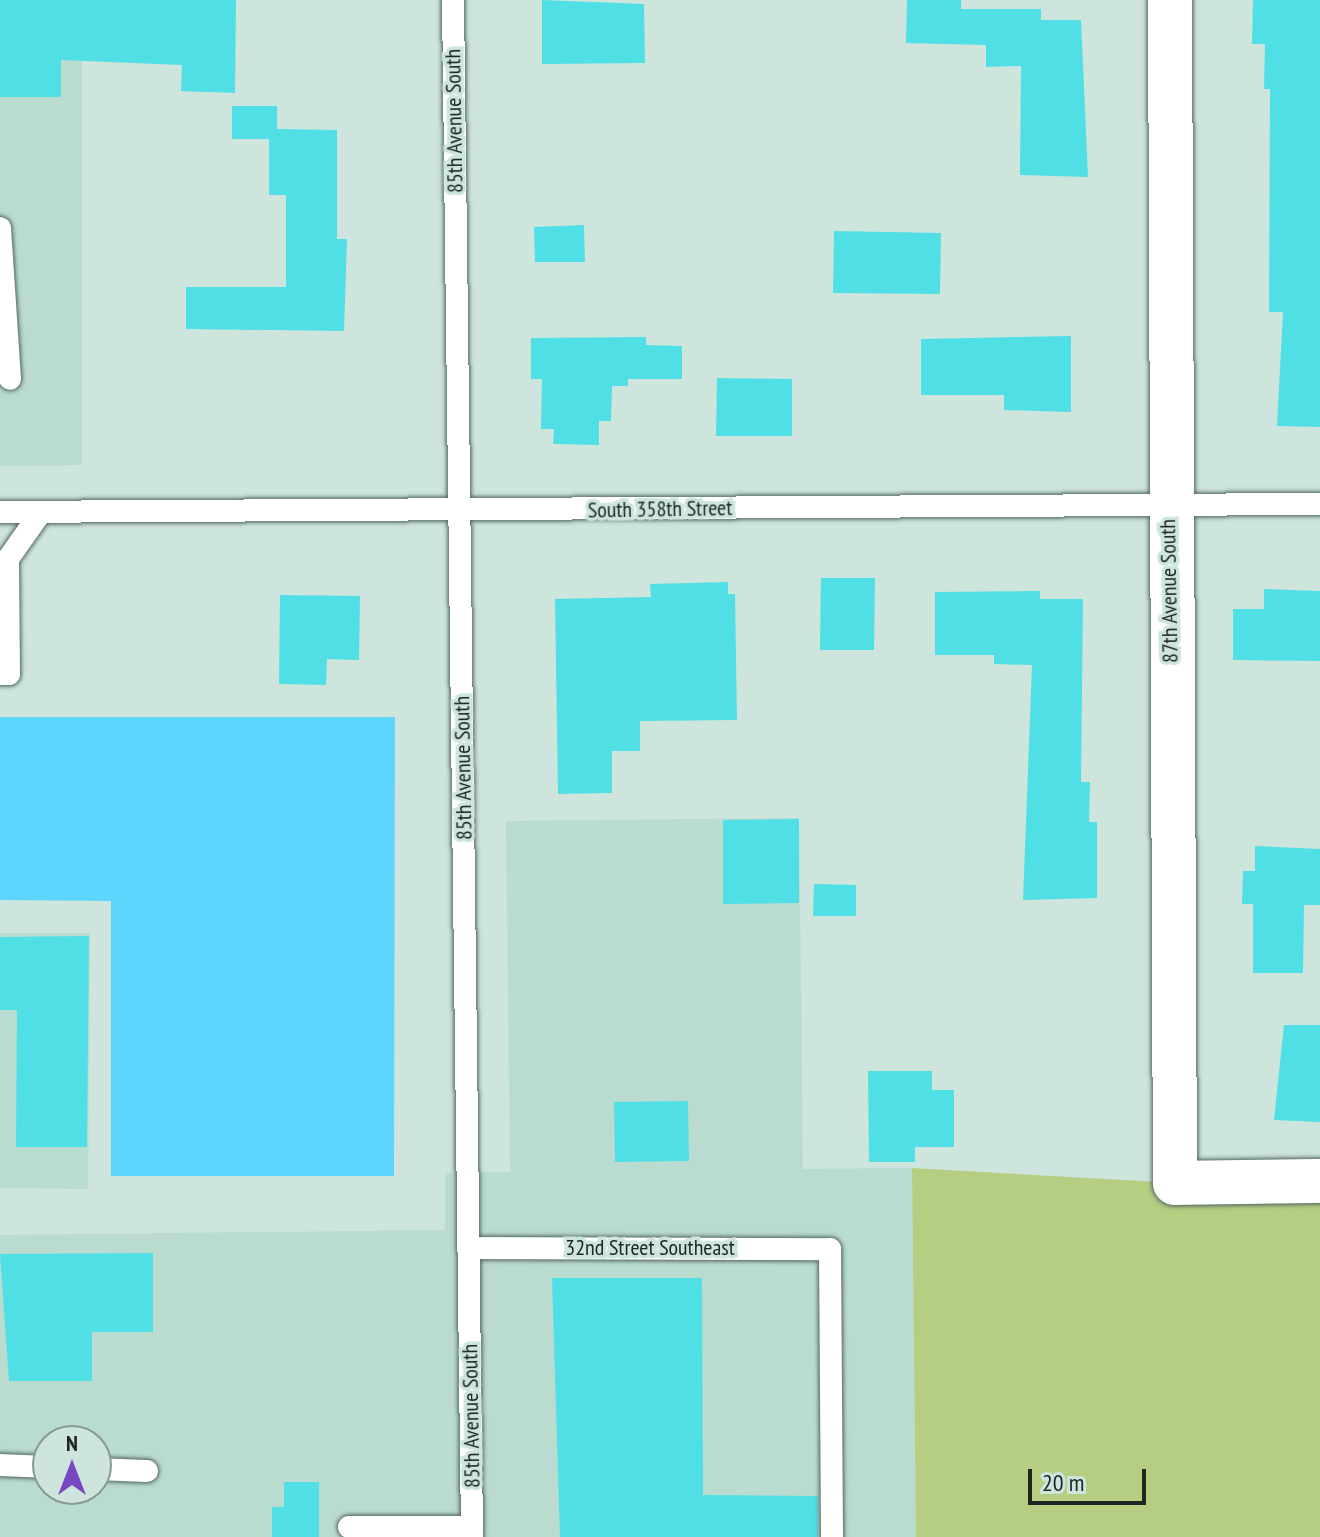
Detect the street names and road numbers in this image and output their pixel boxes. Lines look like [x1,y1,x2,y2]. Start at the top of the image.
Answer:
street label: 85th Avenue South [440,48,468,194]
street label: South 358th Street [588,495,732,523]
street label: 87th Avenue South [1155,519,1183,663]
street label: 85th Avenue South [449,695,477,841]
street label: 32nd Street Southeast [565,1235,735,1261]
street label: 85th Avenue South [457,1343,485,1489]

